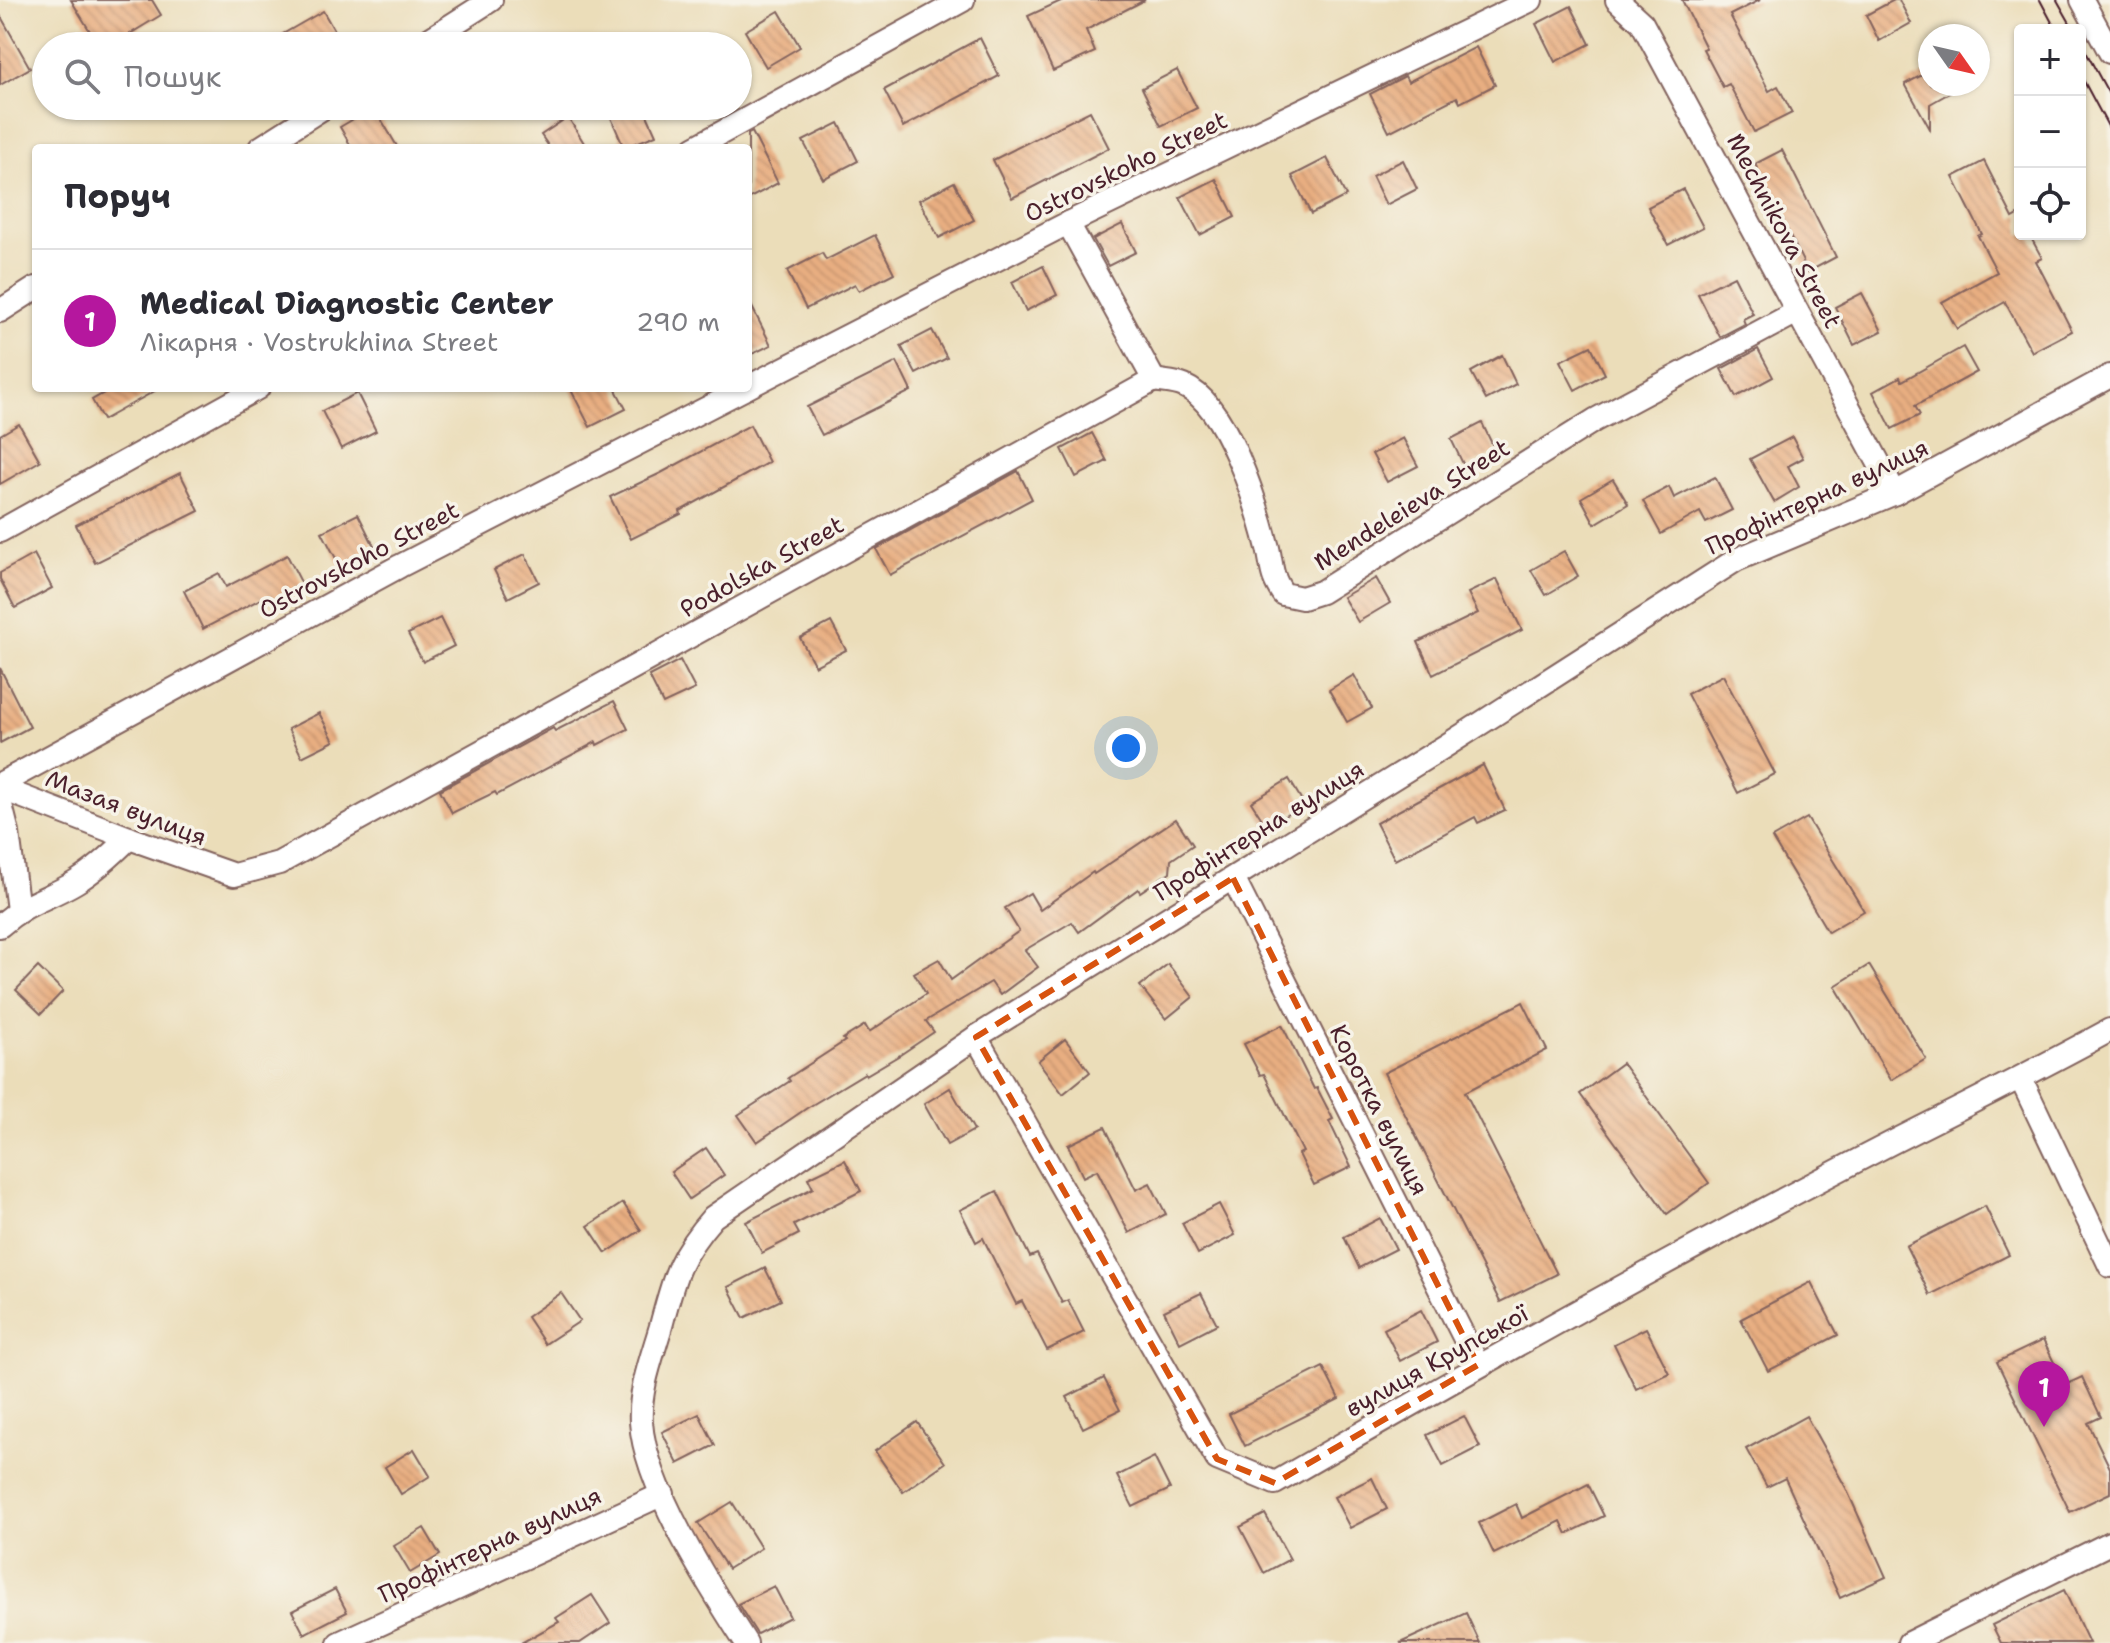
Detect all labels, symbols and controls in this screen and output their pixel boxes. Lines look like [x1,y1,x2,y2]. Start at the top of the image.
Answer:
north arrow [1918,24,1990,96]
map controls [2014,24,2086,240]
button: + [2014,24,2086,96]
search box [32,32,752,120]
icon: search [60,54,104,98]
text: Пошук [124,56,221,97]
button: − [2014,96,2086,168]
street label: Ostrovskoho Street [1019,104,1233,230]
street label: Mechnikova Street [1719,128,1849,334]
button: locate [2014,168,2086,240]
text: Поруч [64,173,171,219]
text: Medical Diagnostic Center [140,283,554,324]
text: 1 [84,304,96,339]
text: 290 m [636,304,720,339]
text: Лікарня · Vostrukhina Street [140,324,498,359]
street label: Профінтерна вулиця [1700,431,1934,563]
street label: Mendeleieva Street [1308,432,1516,578]
street label: Ostrovskoho Street [254,494,464,626]
street label: Podolska Street [674,509,850,625]
your location [1106,728,1146,768]
street label: Профінтерна вулиця [1148,753,1370,909]
street label: Мазая вулиця [41,763,211,853]
street label: Коротка вулиця [1322,1019,1436,1201]
street label: вулиця Крупської [1340,1297,1535,1425]
pin: 1 [2018,1361,2070,1427]
street label: Профінтерна вулиця [373,1479,607,1611]

